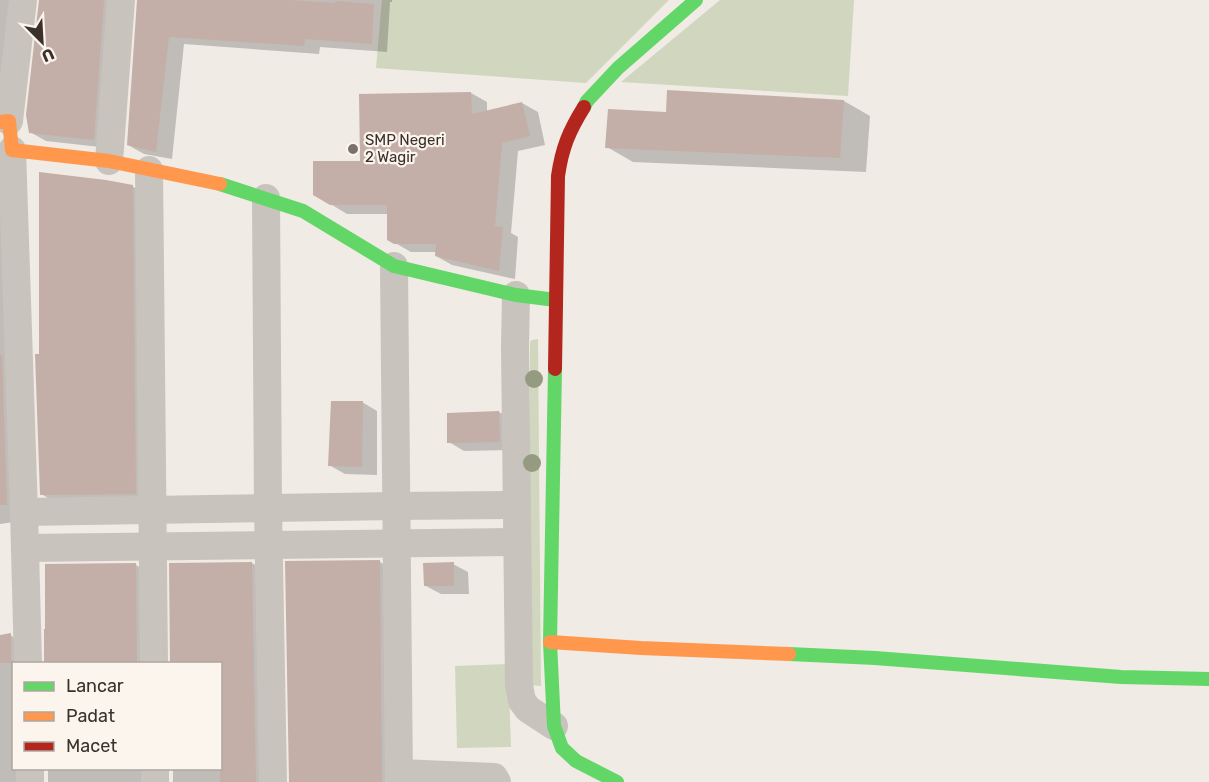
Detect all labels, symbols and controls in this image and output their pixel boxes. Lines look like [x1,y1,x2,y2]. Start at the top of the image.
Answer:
north arrow [12,12,72,72]
text: U [39,44,57,66]
place label: SMP Negeri 2 Wagir [365,131,445,166]
marker: SMP Negeri 2 Wagir [346,142,360,156]
legend [12,662,222,770]
text: Lancar [66,675,124,697]
text: Padat [66,705,115,727]
text: Macet [66,735,117,757]

